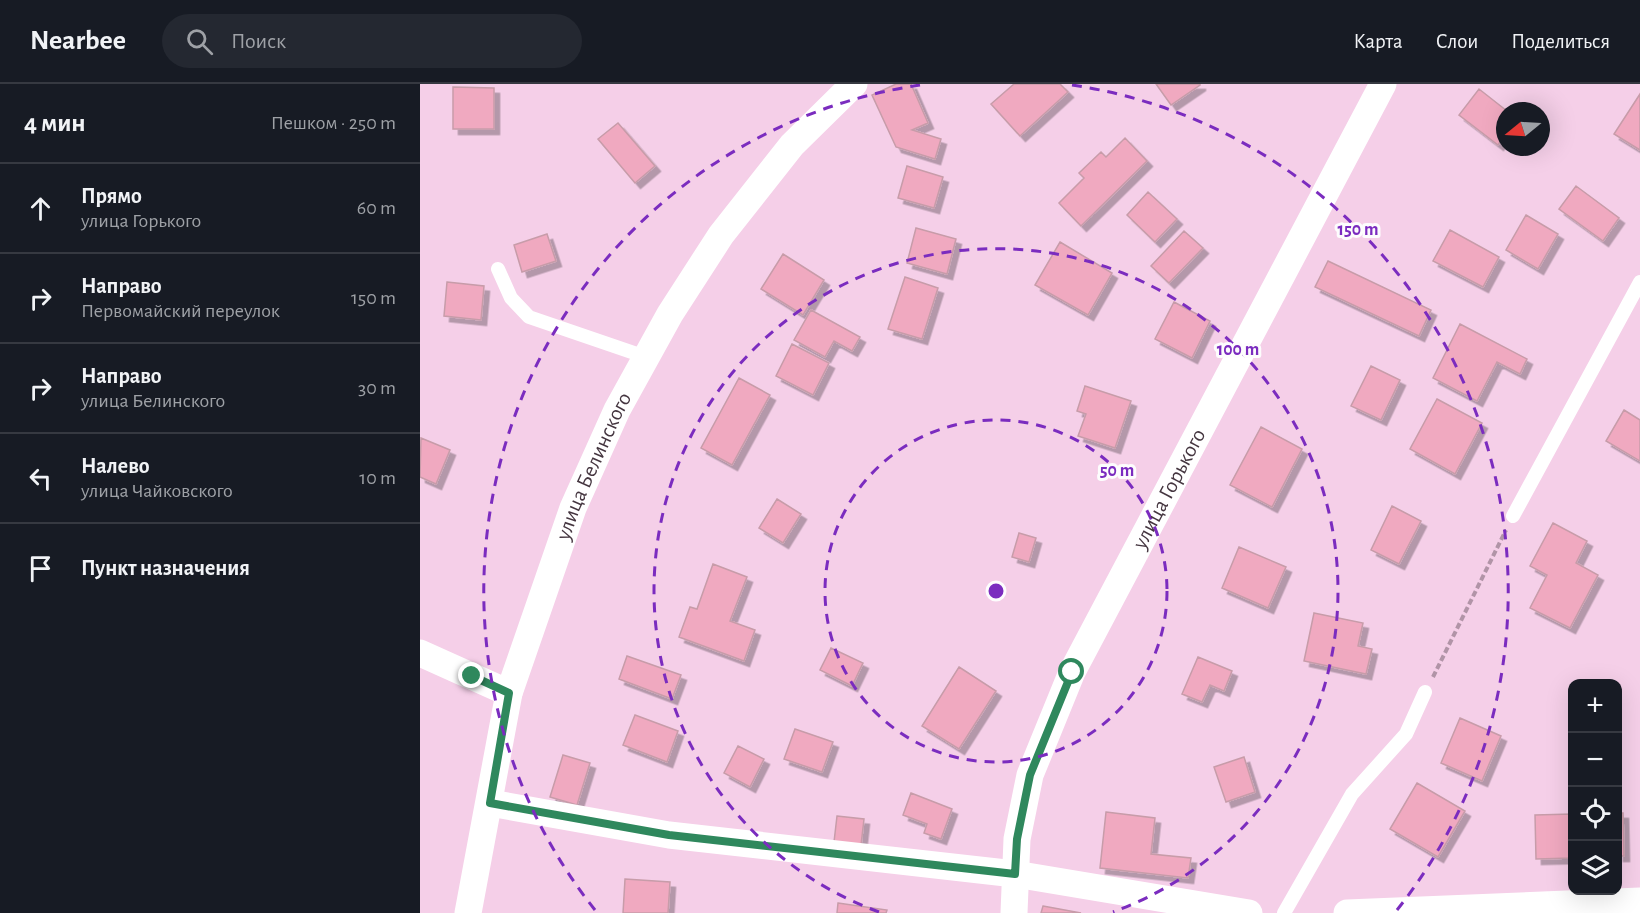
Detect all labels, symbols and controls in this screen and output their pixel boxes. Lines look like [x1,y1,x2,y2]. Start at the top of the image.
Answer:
search box [162,14,582,68]
icon: search [183,25,216,58]
text: Nearbee [30,27,126,55]
text: Поиск [231,30,286,52]
text: Карта [1353,31,1403,52]
text: Слои [1436,31,1478,52]
text: Поделиться [1511,31,1610,52]
north arrow [1496,102,1550,156]
text: 4 мин [24,110,86,136]
text: Пешком · 250 m [271,113,396,133]
text: Прямо [81,185,142,207]
icon: ahead [24,192,57,225]
text: 60 m [357,198,396,218]
text: улица Горького [81,211,201,231]
text: 150 m [1338,221,1378,239]
text: Направо [81,275,162,297]
icon: right [24,282,57,315]
text: 150 m [351,288,396,308]
text: Первомайский переулок [81,301,280,321]
text: 100 m [1217,341,1259,359]
text: Направо [81,365,162,387]
icon: right [24,372,57,405]
text: 30 m [358,378,396,398]
street label: улица Белинского [552,389,636,544]
text: улица Белинского [81,391,225,411]
street label: улица Горького [1128,425,1210,553]
text: Налево [81,455,150,477]
icon: left [24,462,57,495]
text: 50 m [1100,462,1134,480]
text: 10 m [359,468,396,488]
text: улица Чайковского [81,481,233,501]
icon: arrive [24,552,57,585]
text: Пункт назначения [81,557,250,579]
centre of rings [986,581,1006,601]
route start [1058,658,1084,684]
route end [458,662,484,688]
map controls [1568,679,1622,895]
button: + [1568,679,1622,733]
button: − [1568,733,1622,787]
button: locate [1568,787,1622,841]
button: layers [1568,841,1622,895]

